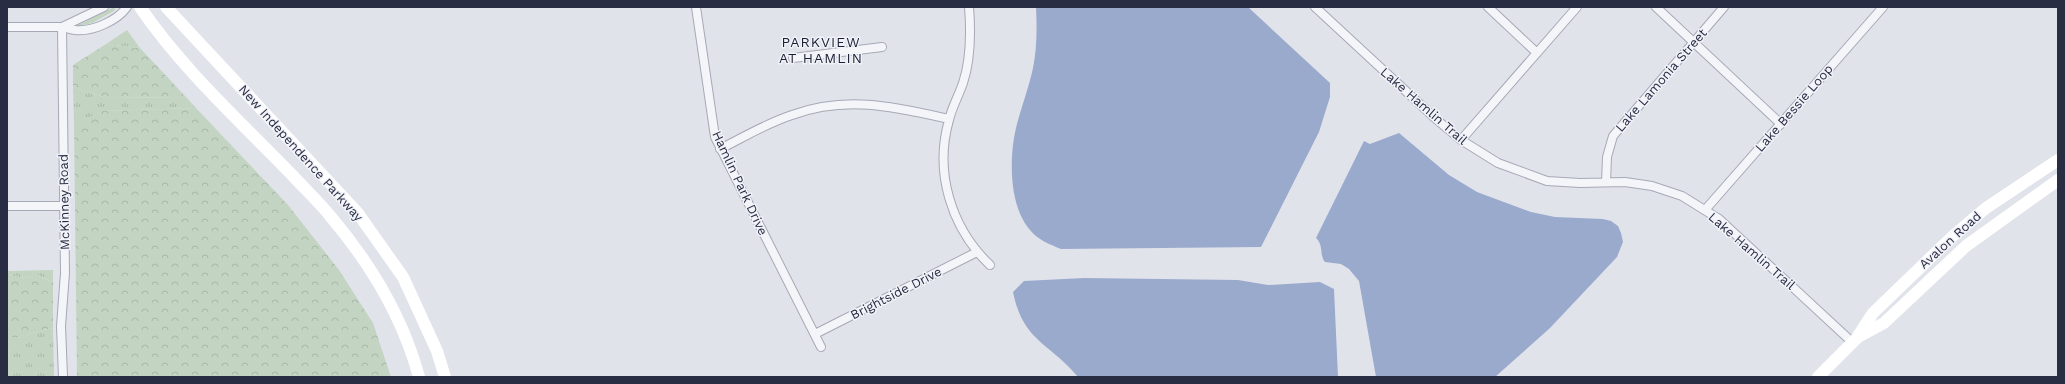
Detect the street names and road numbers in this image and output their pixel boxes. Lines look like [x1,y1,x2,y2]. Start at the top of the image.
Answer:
street label: Lake Lamonia Street [1612,25,1710,135]
street label: Lake Bessie Loop [1752,61,1836,155]
street label: Lake Hamlin Trail [1378,64,1470,148]
street label: New Independence Parkway [236,82,366,224]
street label: Hamlin Park Drive [709,128,771,238]
street label: McKinney Road [56,154,72,250]
street label: Avalon Road [1916,208,1984,272]
street label: Lake Hamlin Trail [1706,209,1798,293]
street label: Brightside Drive [848,264,944,322]

